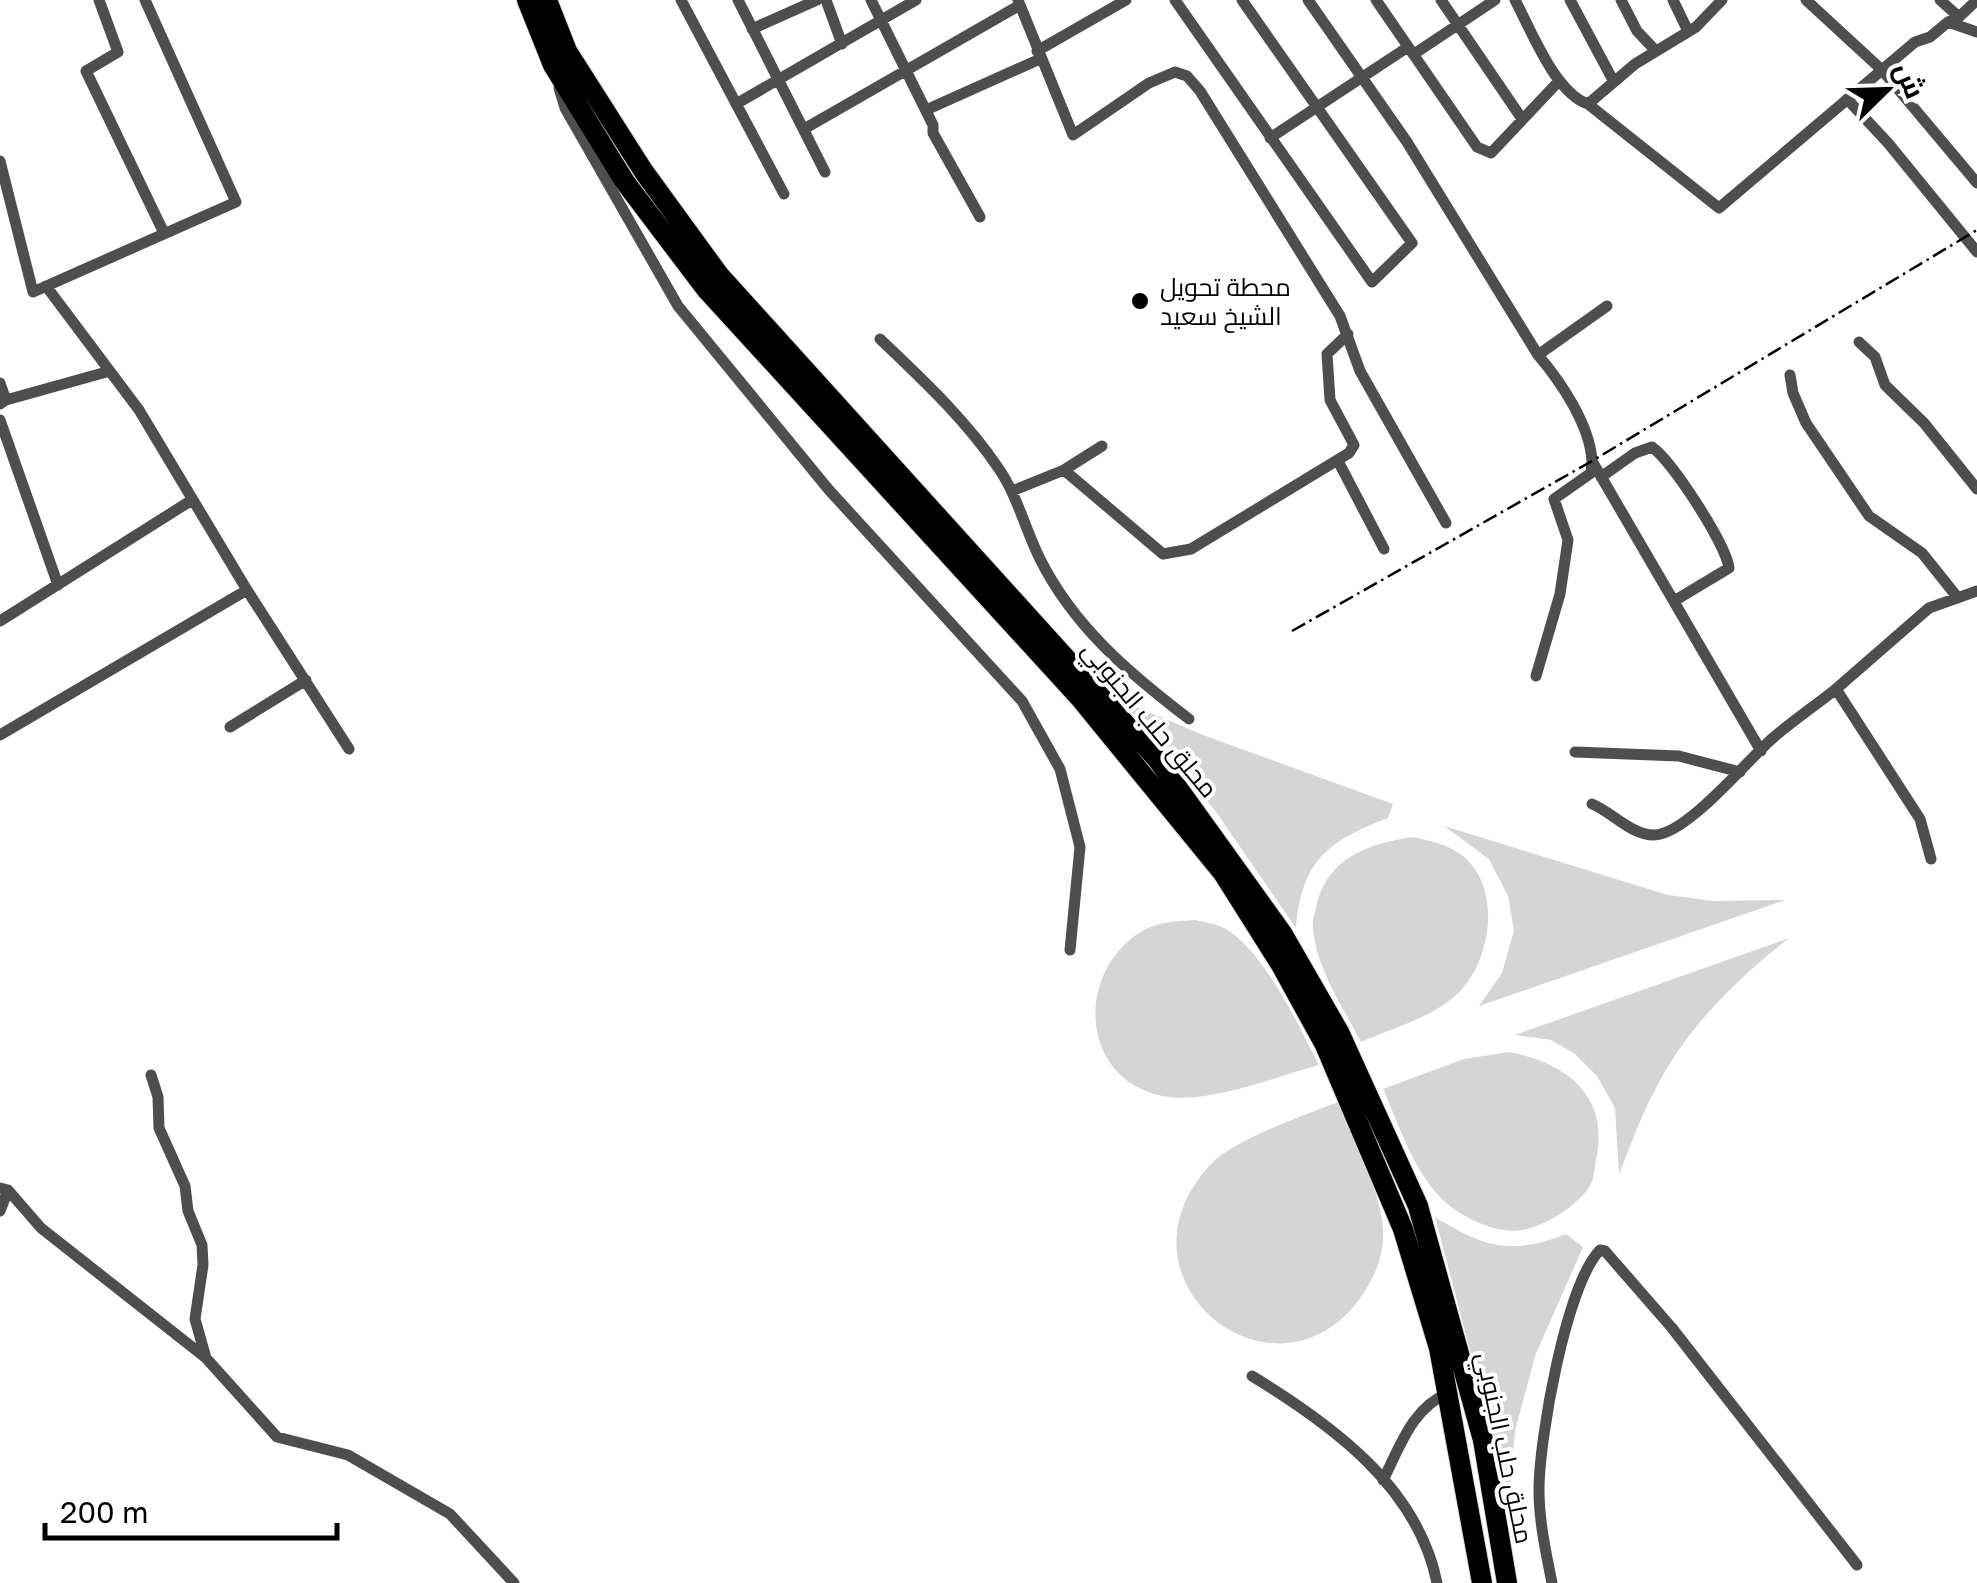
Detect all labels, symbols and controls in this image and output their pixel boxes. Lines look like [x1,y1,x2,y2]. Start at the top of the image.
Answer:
north arrow [1837,40,1937,140]
text: ش [1887,57,1933,103]
place label: محطة تحويل الشيخ سعيد [1160,271,1291,333]
marker: محطة تحويل الشيخ سعيد [1129,290,1151,312]
street label: محلق حلب الجنوبي [1072,634,1225,807]
street label: محلق حلب الجنوبي [1465,1349,1541,1547]
scale bar [45,1478,338,1540]
text: 200 m [60,1494,149,1530]

